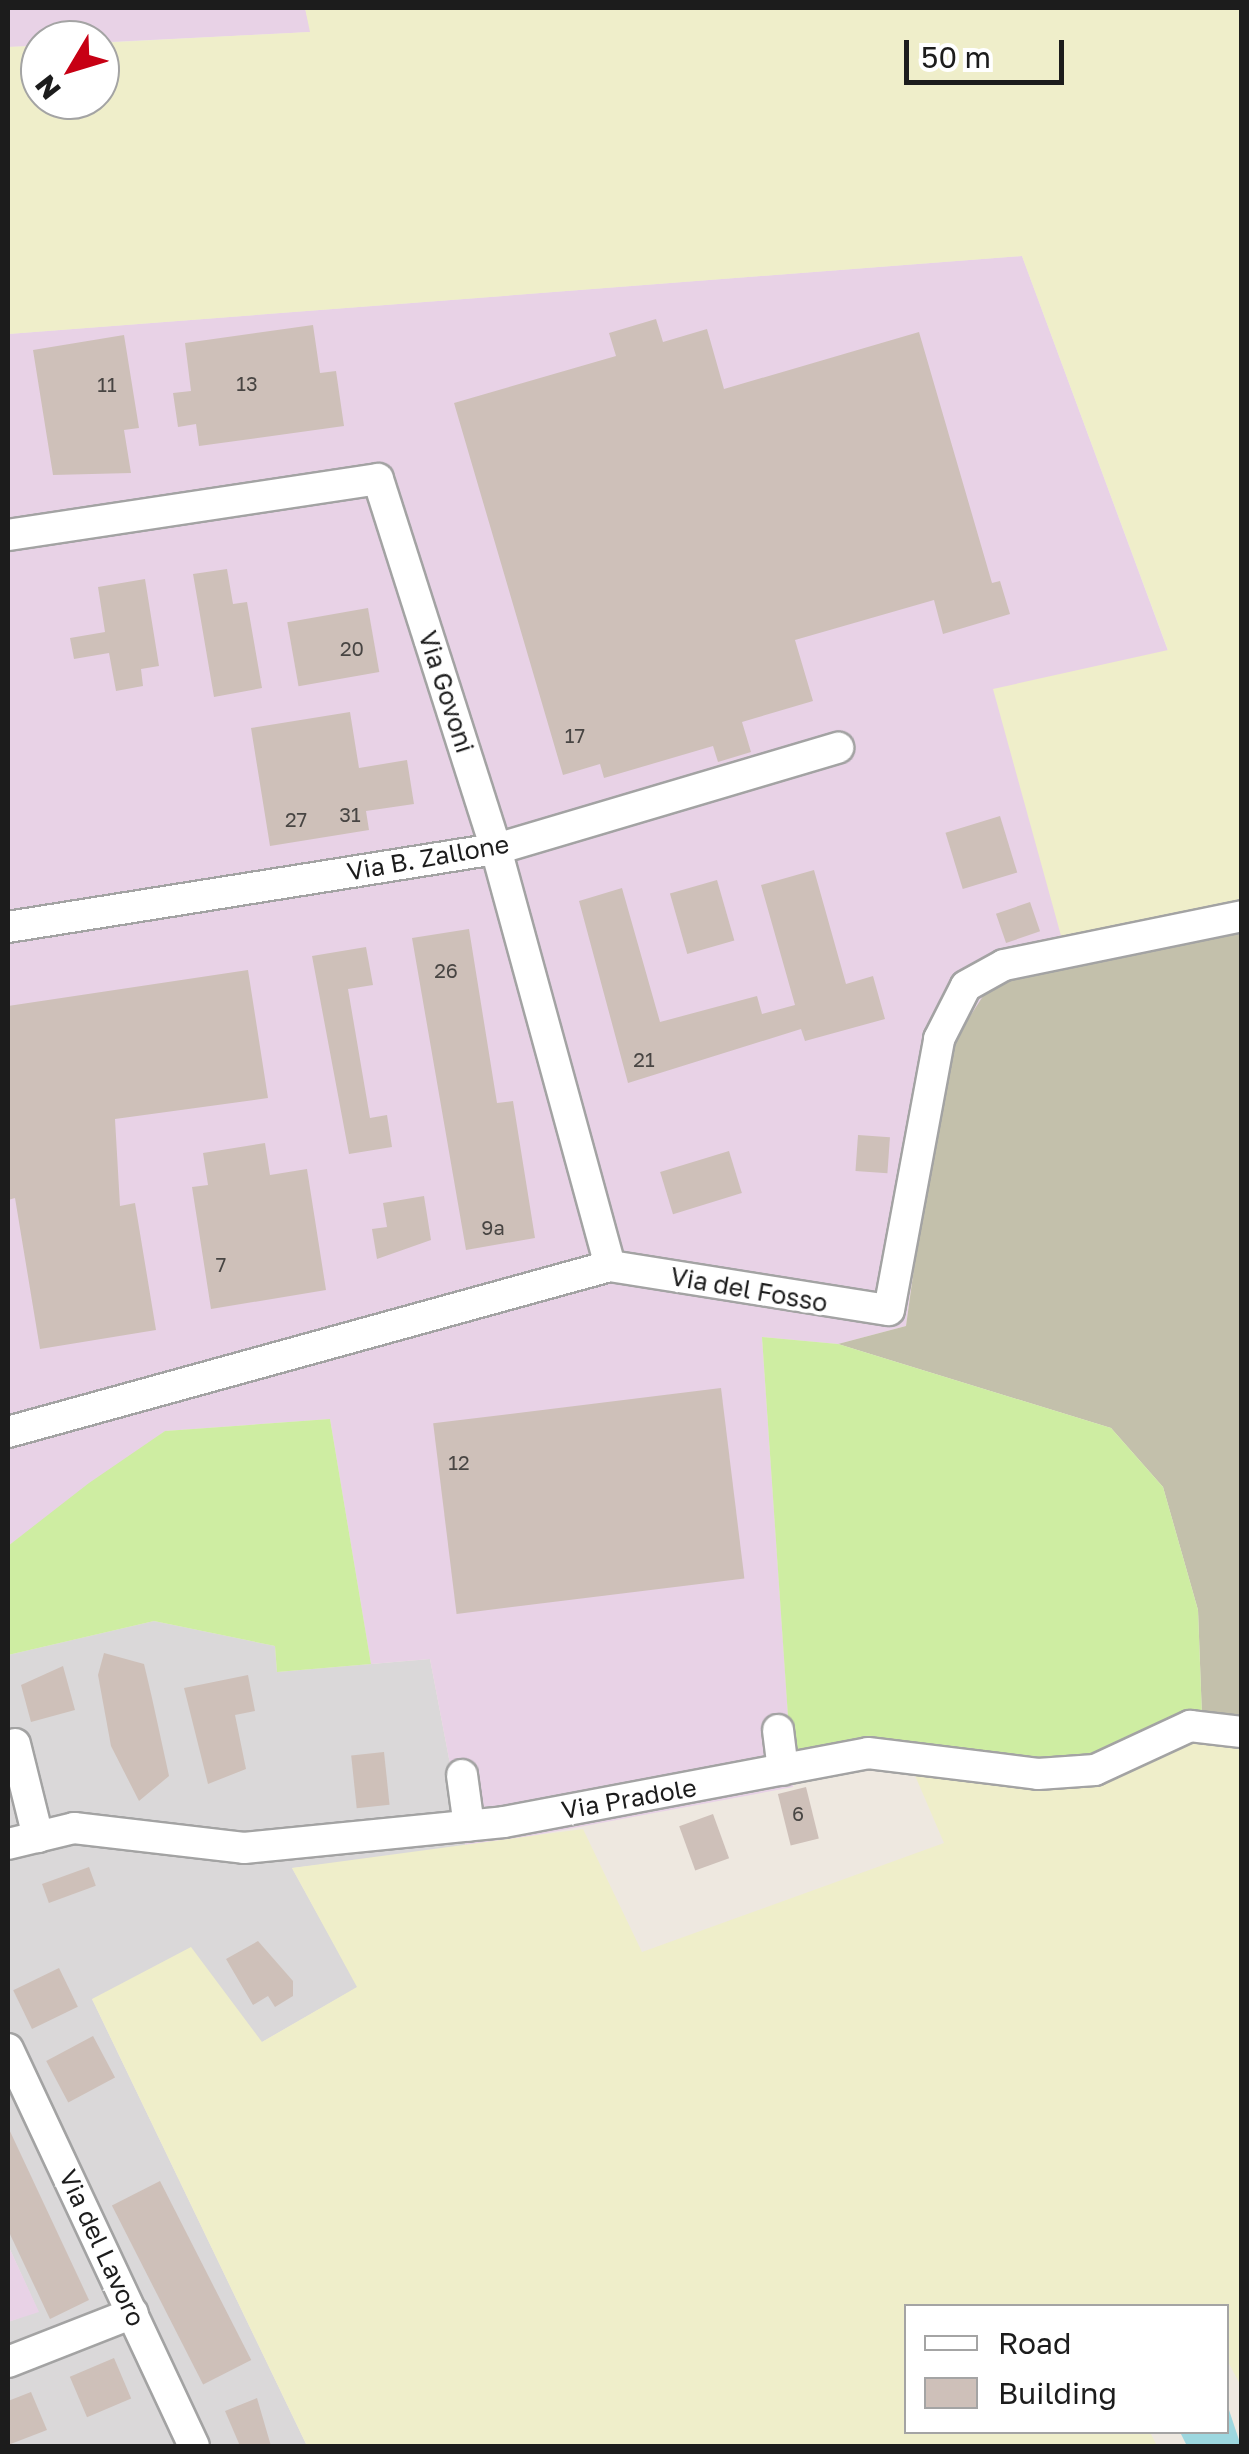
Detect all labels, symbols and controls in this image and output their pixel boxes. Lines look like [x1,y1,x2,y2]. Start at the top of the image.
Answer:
north arrow [20,20,120,120]
scale bar [909,20,1069,82]
text: 50 m [921,39,991,75]
text: N [28,69,67,106]
house number: 13 [236,371,258,395]
house number: 11 [97,372,117,396]
street label: Via Govoni [412,627,480,757]
house number: 20 [340,636,364,660]
house number: 17 [565,723,585,747]
house number: 31 [339,802,361,826]
house number: 27 [285,807,307,831]
street label: Via B. Zallone [345,829,511,887]
house number: 26 [434,958,458,982]
house number: 21 [633,1047,655,1071]
house number: 9a [481,1215,505,1239]
house number: 7 [216,1252,226,1276]
street label: Via del Fosso [668,1261,830,1319]
house number: 12 [448,1450,470,1474]
street label: Via Pradole [559,1772,699,1826]
house number: 6 [792,1801,804,1825]
street label: Via del Lavoro [53,2165,151,2331]
legend [904,2304,1229,2434]
text: Road [998,2325,1072,2361]
text: Building [998,2375,1117,2411]

